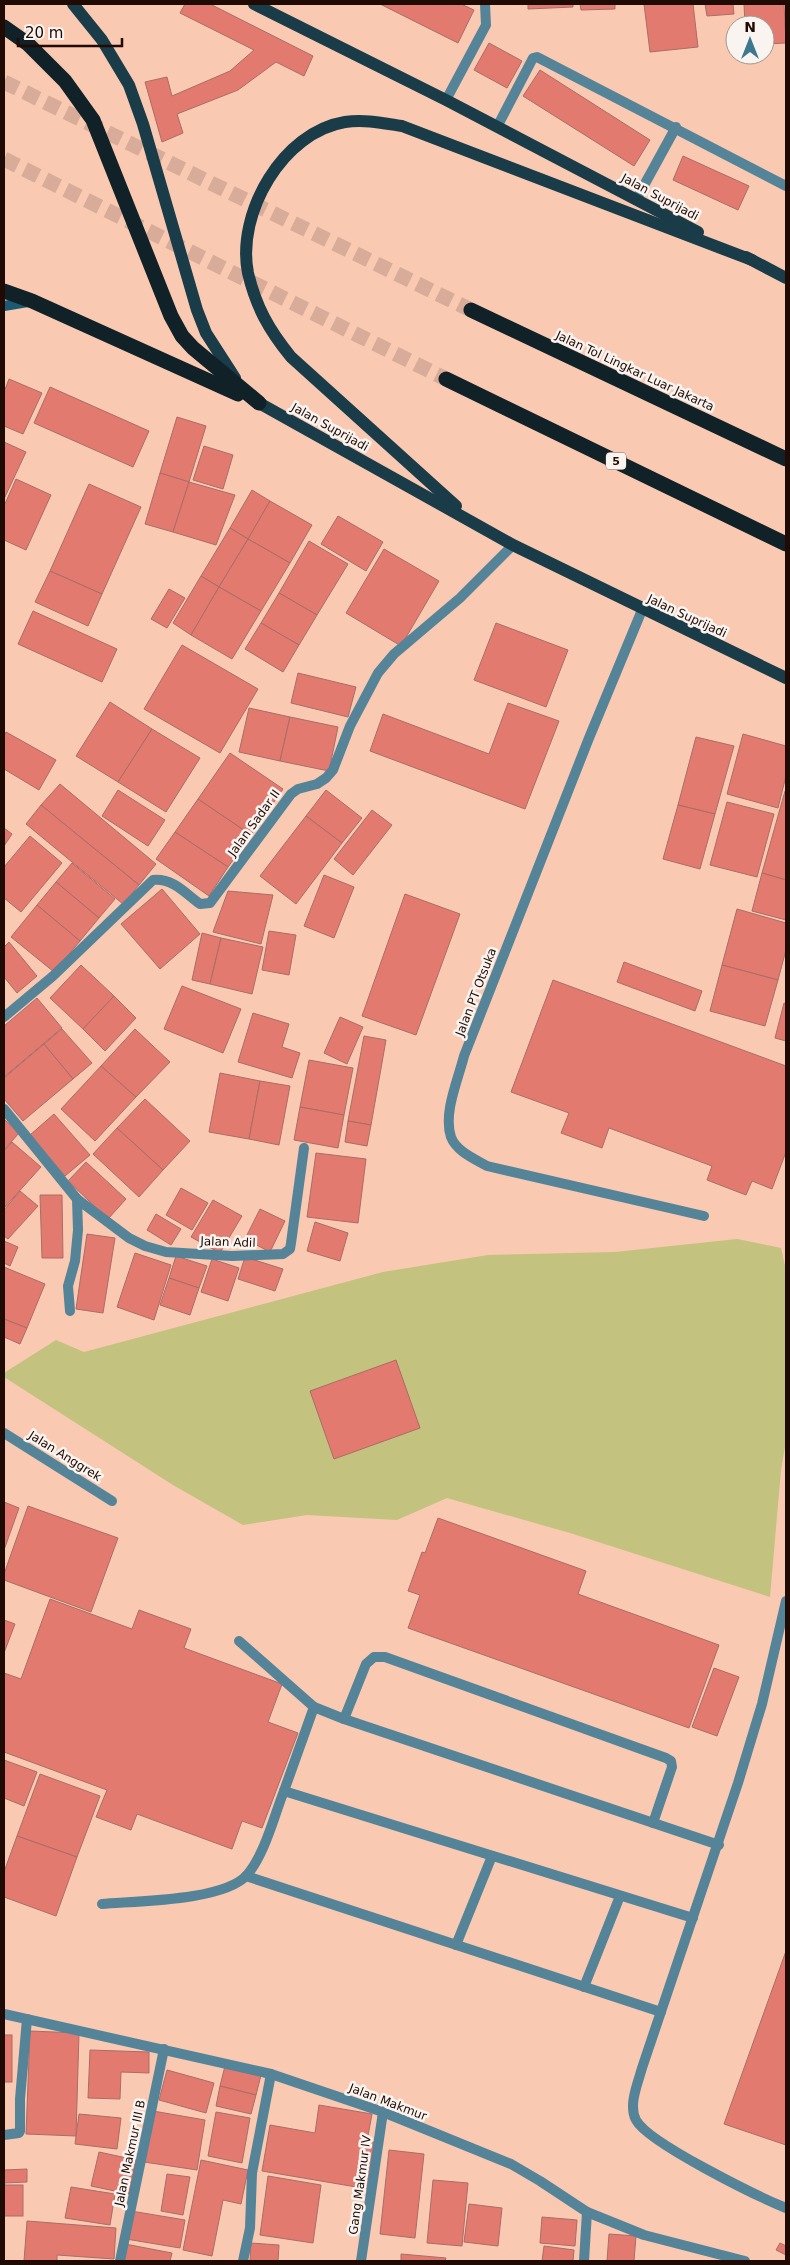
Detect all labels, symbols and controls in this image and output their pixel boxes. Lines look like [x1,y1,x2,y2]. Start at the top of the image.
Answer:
scale bar [18,15,121,47]
north arrow [725,15,775,65]
text: N [744,19,756,35]
text: 20 m [25,24,63,42]
street label: Jalan Suprijadi [618,170,701,223]
street label: Jalan Tol Lingkar Luar Jakarta [553,328,716,414]
street label: Jalan Suprijadi [288,400,371,454]
road number: 5 [606,452,626,470]
street label: Jalan Suprijadi [644,591,729,640]
street label: Jalan Sadar II [225,787,283,860]
street label: Jalan PT Otsuka [452,946,499,1039]
street label: Jalan Adil [199,1234,256,1250]
street label: Jalan Anggrek [25,1428,104,1484]
street label: Jalan Makmur [346,2080,429,2123]
street label: Jalan Makmur III B [112,2099,148,2208]
street label: Gang Makmur IV [346,2134,374,2236]

